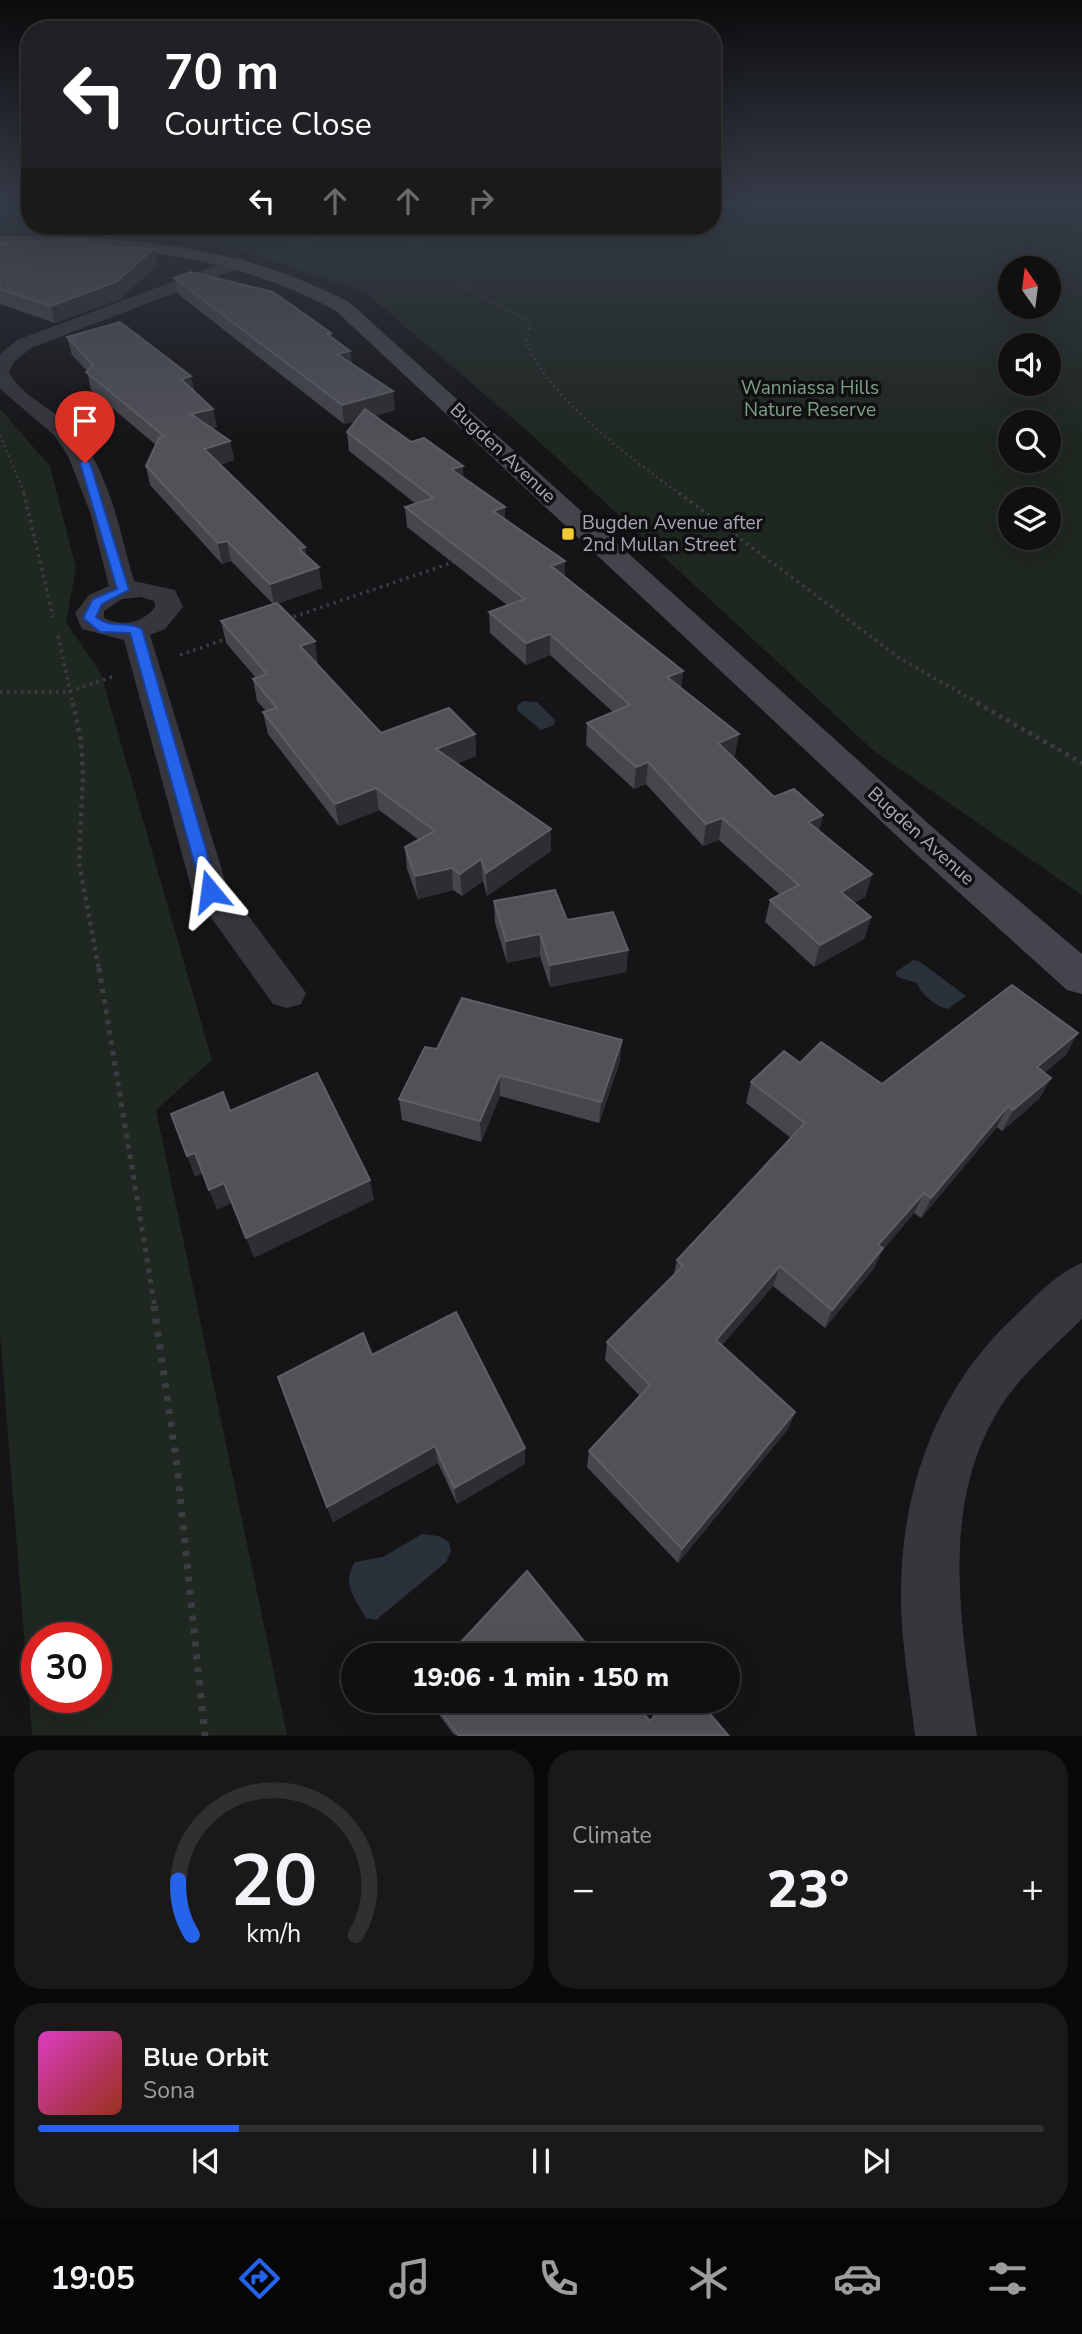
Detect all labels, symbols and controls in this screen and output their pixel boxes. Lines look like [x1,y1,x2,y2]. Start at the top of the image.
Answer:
text: 70 m [164,39,279,106]
icon: left [49,49,140,140]
text: Courtice Close [164,103,372,146]
icon: left [243,182,281,220]
icon: ahead [316,182,354,220]
icon: ahead [389,182,427,220]
icon: right [462,182,500,220]
north arrow [998,256,1060,318]
map controls [998,256,1061,550]
button: sound [998,333,1061,396]
park label: Wanniassa Hills Nature Reserve [741,375,879,423]
pin [55,391,115,463]
street label: Bugden Avenue [444,397,562,509]
icon: arrive [66,402,104,440]
button: search [998,410,1061,473]
button: layers [998,487,1061,550]
place label: Bugden Avenue after 2nd Mullan Street [582,510,763,558]
marker: Bugden Avenue after 2nd Mullan Street [560,526,576,542]
street label: Bugden Avenue [862,781,980,891]
position arrow [173,854,247,928]
speed limit sign: 30 [21,1622,112,1713]
text: 19:06 · 1 min · 150 m [412,1660,669,1695]
text: Climate [572,1820,652,1851]
text: 20 [230,1832,318,1932]
text: 23° [767,1854,849,1925]
text: − [572,1864,595,1915]
text: + [1021,1864,1044,1915]
text: km/h [246,1917,302,1951]
text: Blue Orbit [143,2040,268,2075]
text: Sona [143,2075,195,2106]
icon: previous [187,2142,225,2180]
icon: pause [522,2142,560,2180]
icon: next [857,2142,895,2180]
icon: directions [235,2254,284,2303]
icon: music [385,2254,434,2303]
icon: phone [534,2254,583,2303]
icon: climate [684,2254,733,2303]
icon: car [833,2254,882,2303]
icon: filters [983,2254,1032,2303]
text: 19:05 [50,2257,135,2300]

